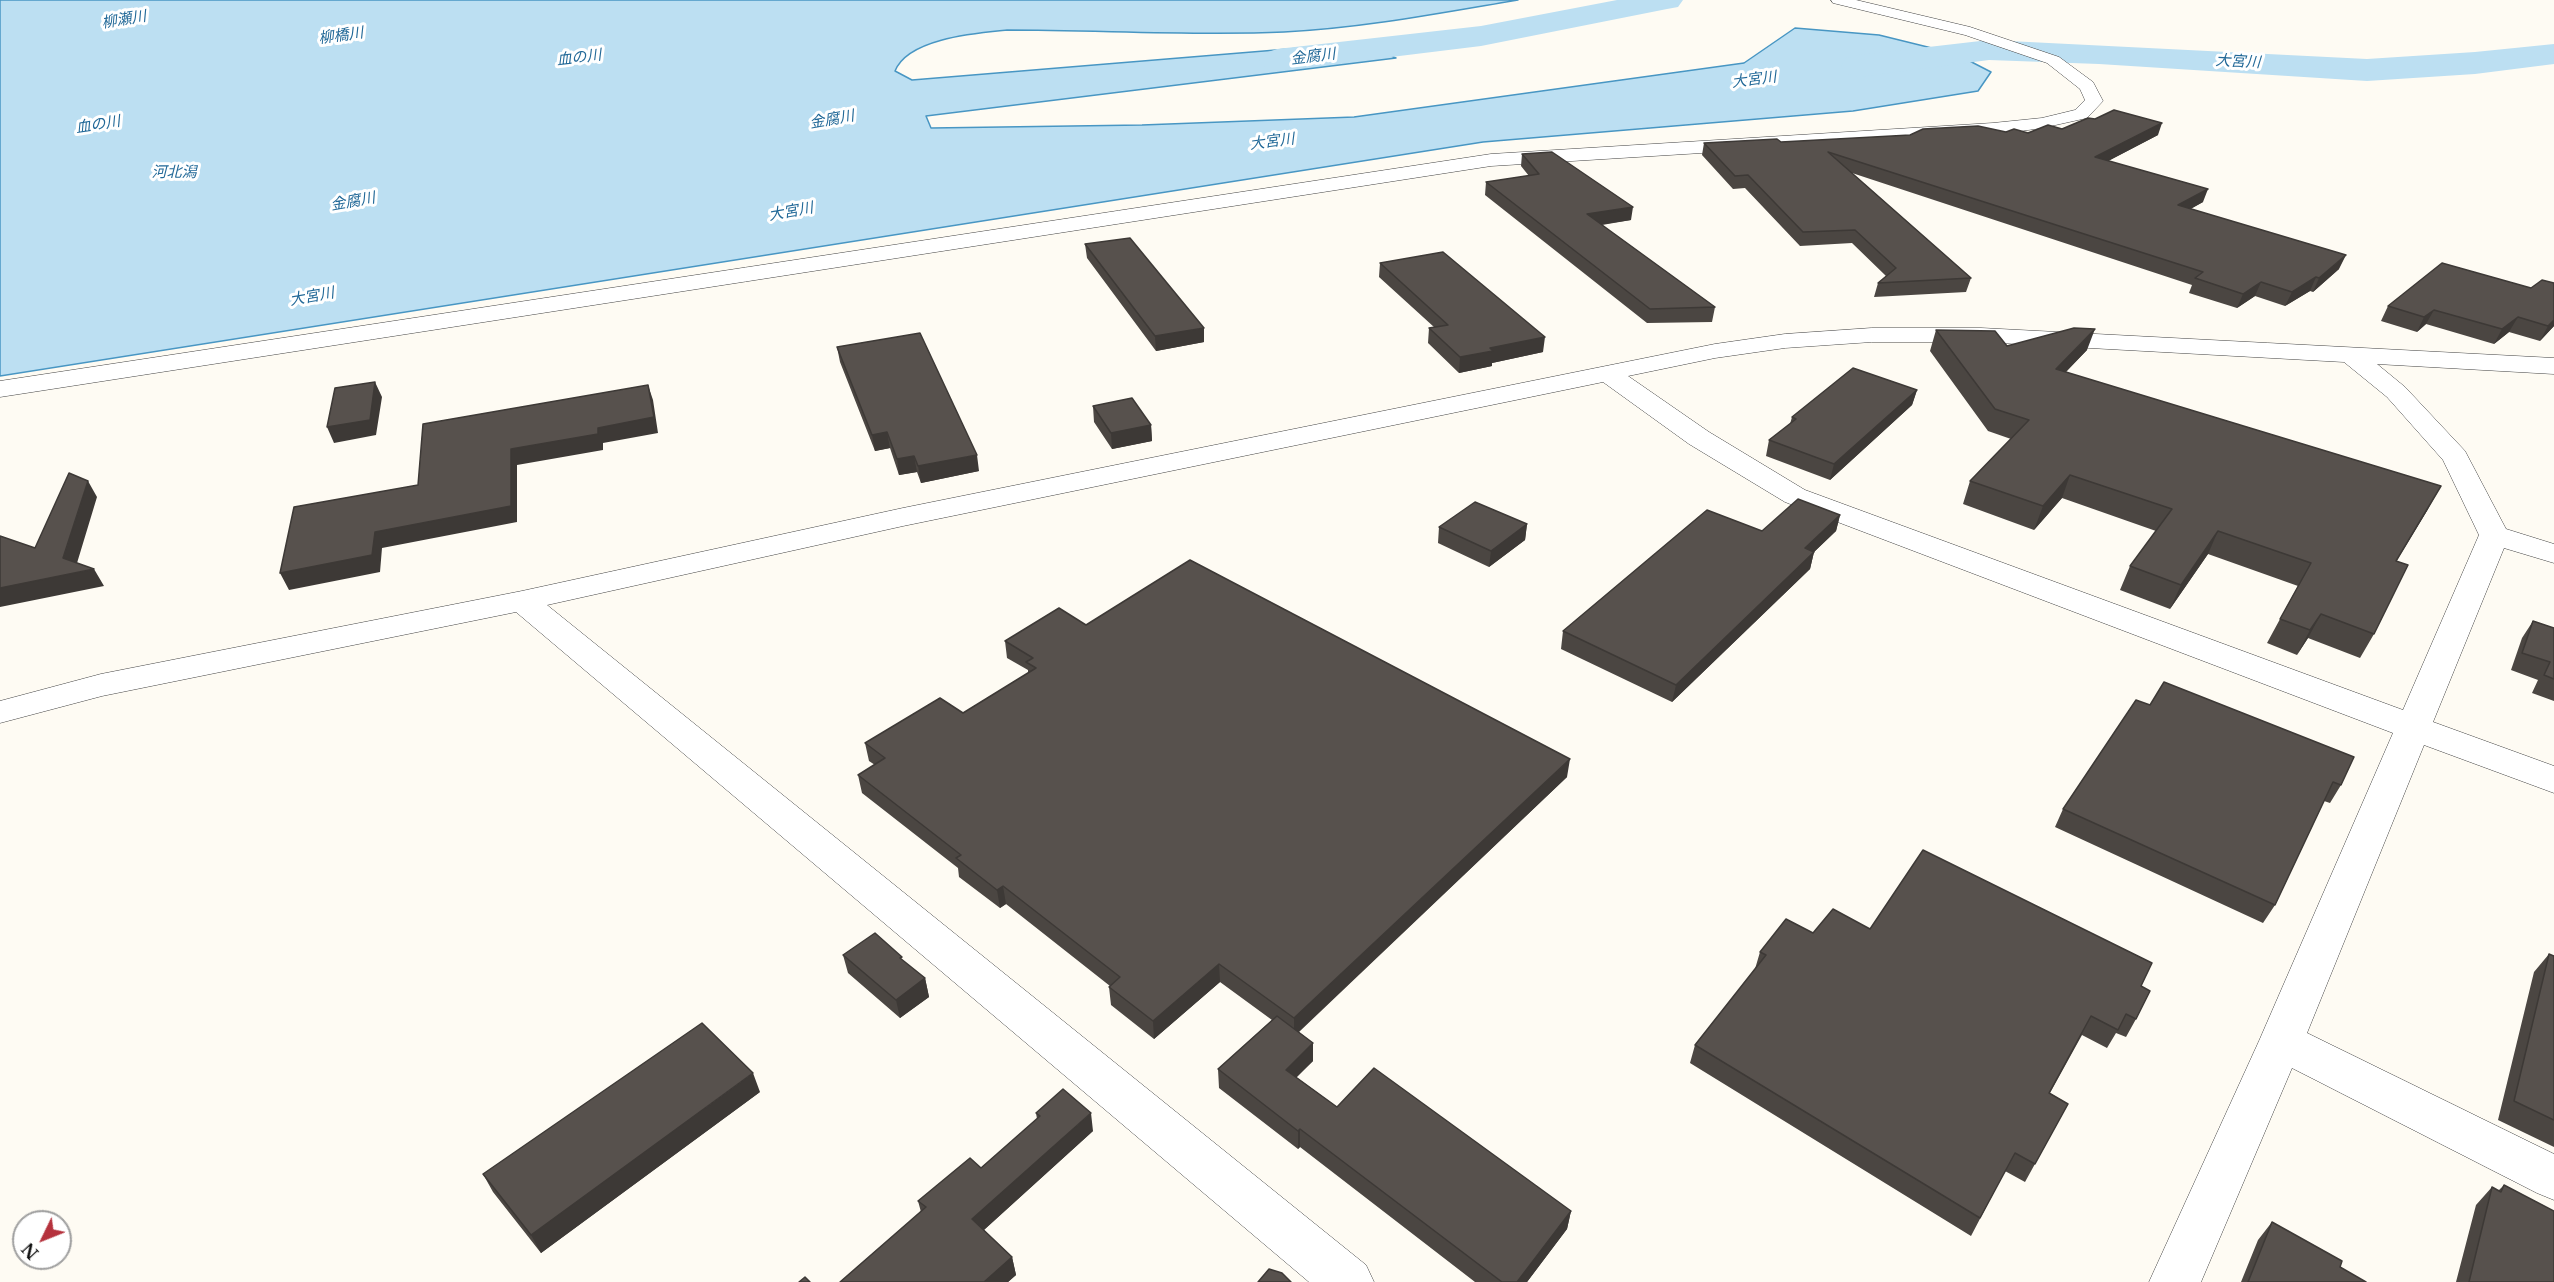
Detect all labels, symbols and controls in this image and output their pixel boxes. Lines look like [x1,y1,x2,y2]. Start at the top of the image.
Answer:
water label: 柳瀬川 [100,8,148,32]
water label: 柳橋川 [317,24,365,48]
water label: 金腐川 [1290,45,1336,69]
water label: 血の川 [556,46,602,70]
water label: 大宮川 [2215,52,2261,72]
water label: 大宮川 [1731,68,1777,92]
water label: 金腐川 [808,107,856,133]
water label: 血の川 [74,113,122,137]
water label: 大宮川 [1249,130,1295,154]
water label: 河北潟 [152,164,196,182]
water label: 金腐川 [329,189,377,215]
water label: 大宮川 [767,199,815,225]
water label: 大宮川 [288,284,336,310]
north arrow [12,1210,72,1270]
text: N [18,1239,43,1263]

